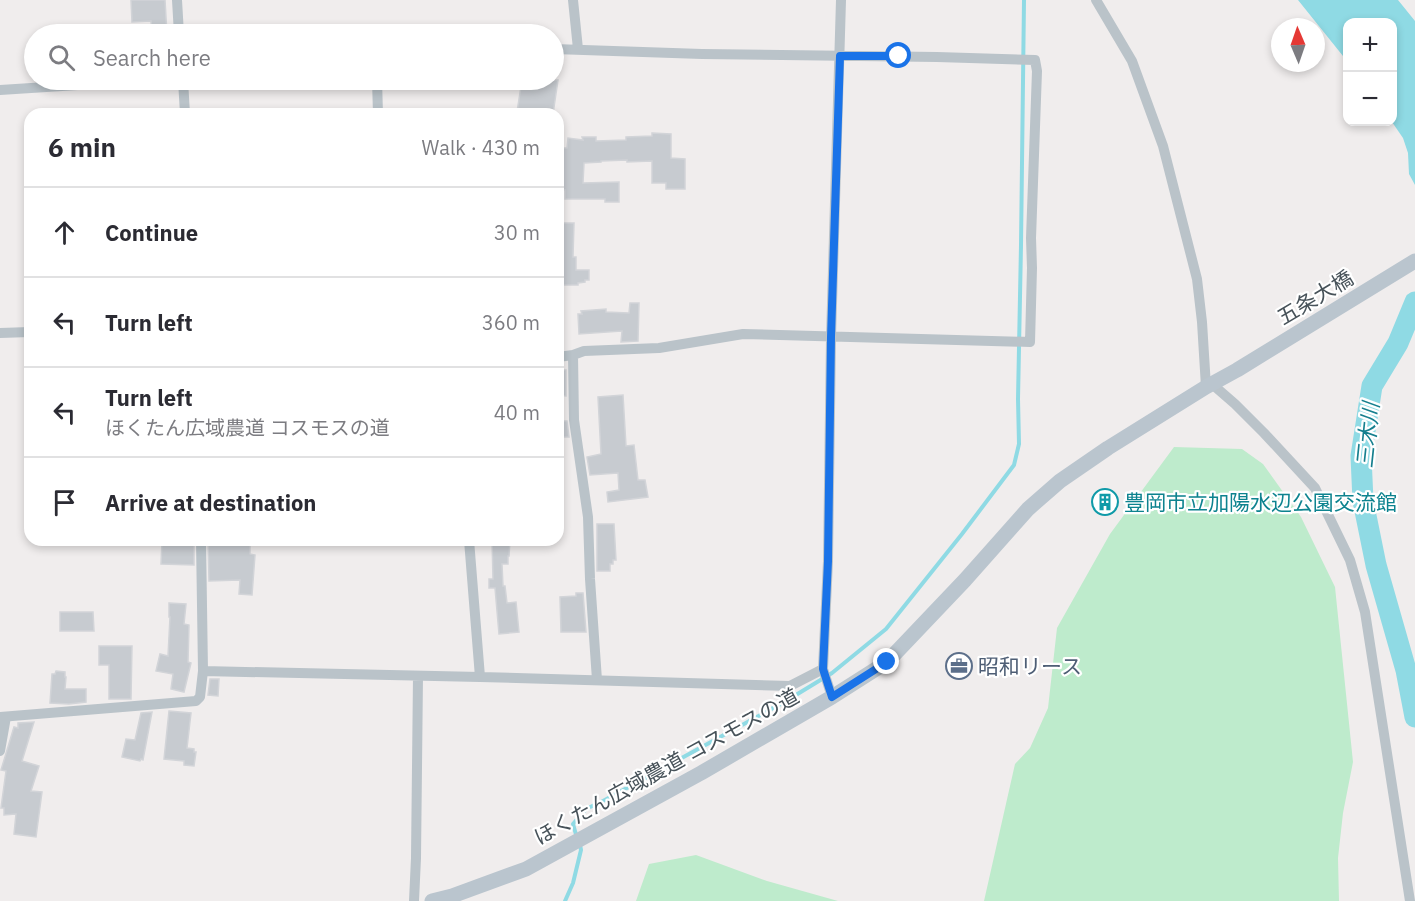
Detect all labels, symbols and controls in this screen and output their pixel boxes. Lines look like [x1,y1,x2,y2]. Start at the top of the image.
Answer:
north arrow [1271,18,1325,72]
map controls [1343,18,1397,126]
button: + [1343,18,1397,72]
search box [24,24,564,90]
icon: search [45,41,78,74]
route start [885,42,911,68]
text: Search here [93,43,211,72]
button: − [1343,72,1397,126]
text: 6 min [48,130,116,164]
text: Walk · 430 m [422,134,540,161]
icon: ahead [48,216,81,249]
text: Continue [105,218,198,247]
text: 30 m [494,219,540,246]
street label: 五条大橋 [1272,263,1358,331]
icon: left [48,306,81,339]
text: Turn left [105,308,193,337]
text: 360 m [482,309,540,336]
text: Turn left [105,383,193,412]
icon: left [48,396,81,429]
text: 40 m [494,399,540,426]
water label: 三木川 [1349,399,1385,469]
text: ほくたん広域農道 コスモスの道 [105,414,390,441]
icon: arrive [48,486,81,519]
building icon: 豊岡市立加陽水辺公園交流館 [1090,487,1120,517]
text: Arrive at destination [105,488,316,517]
place label: 豊岡市立加陽水辺公園交流館 [1124,488,1397,516]
route end [873,648,899,674]
office icon: 昭和リース [944,651,974,681]
place label: 昭和リース [978,652,1082,680]
street label: ほくたん広域農道 コスモスの道 [528,681,804,851]

